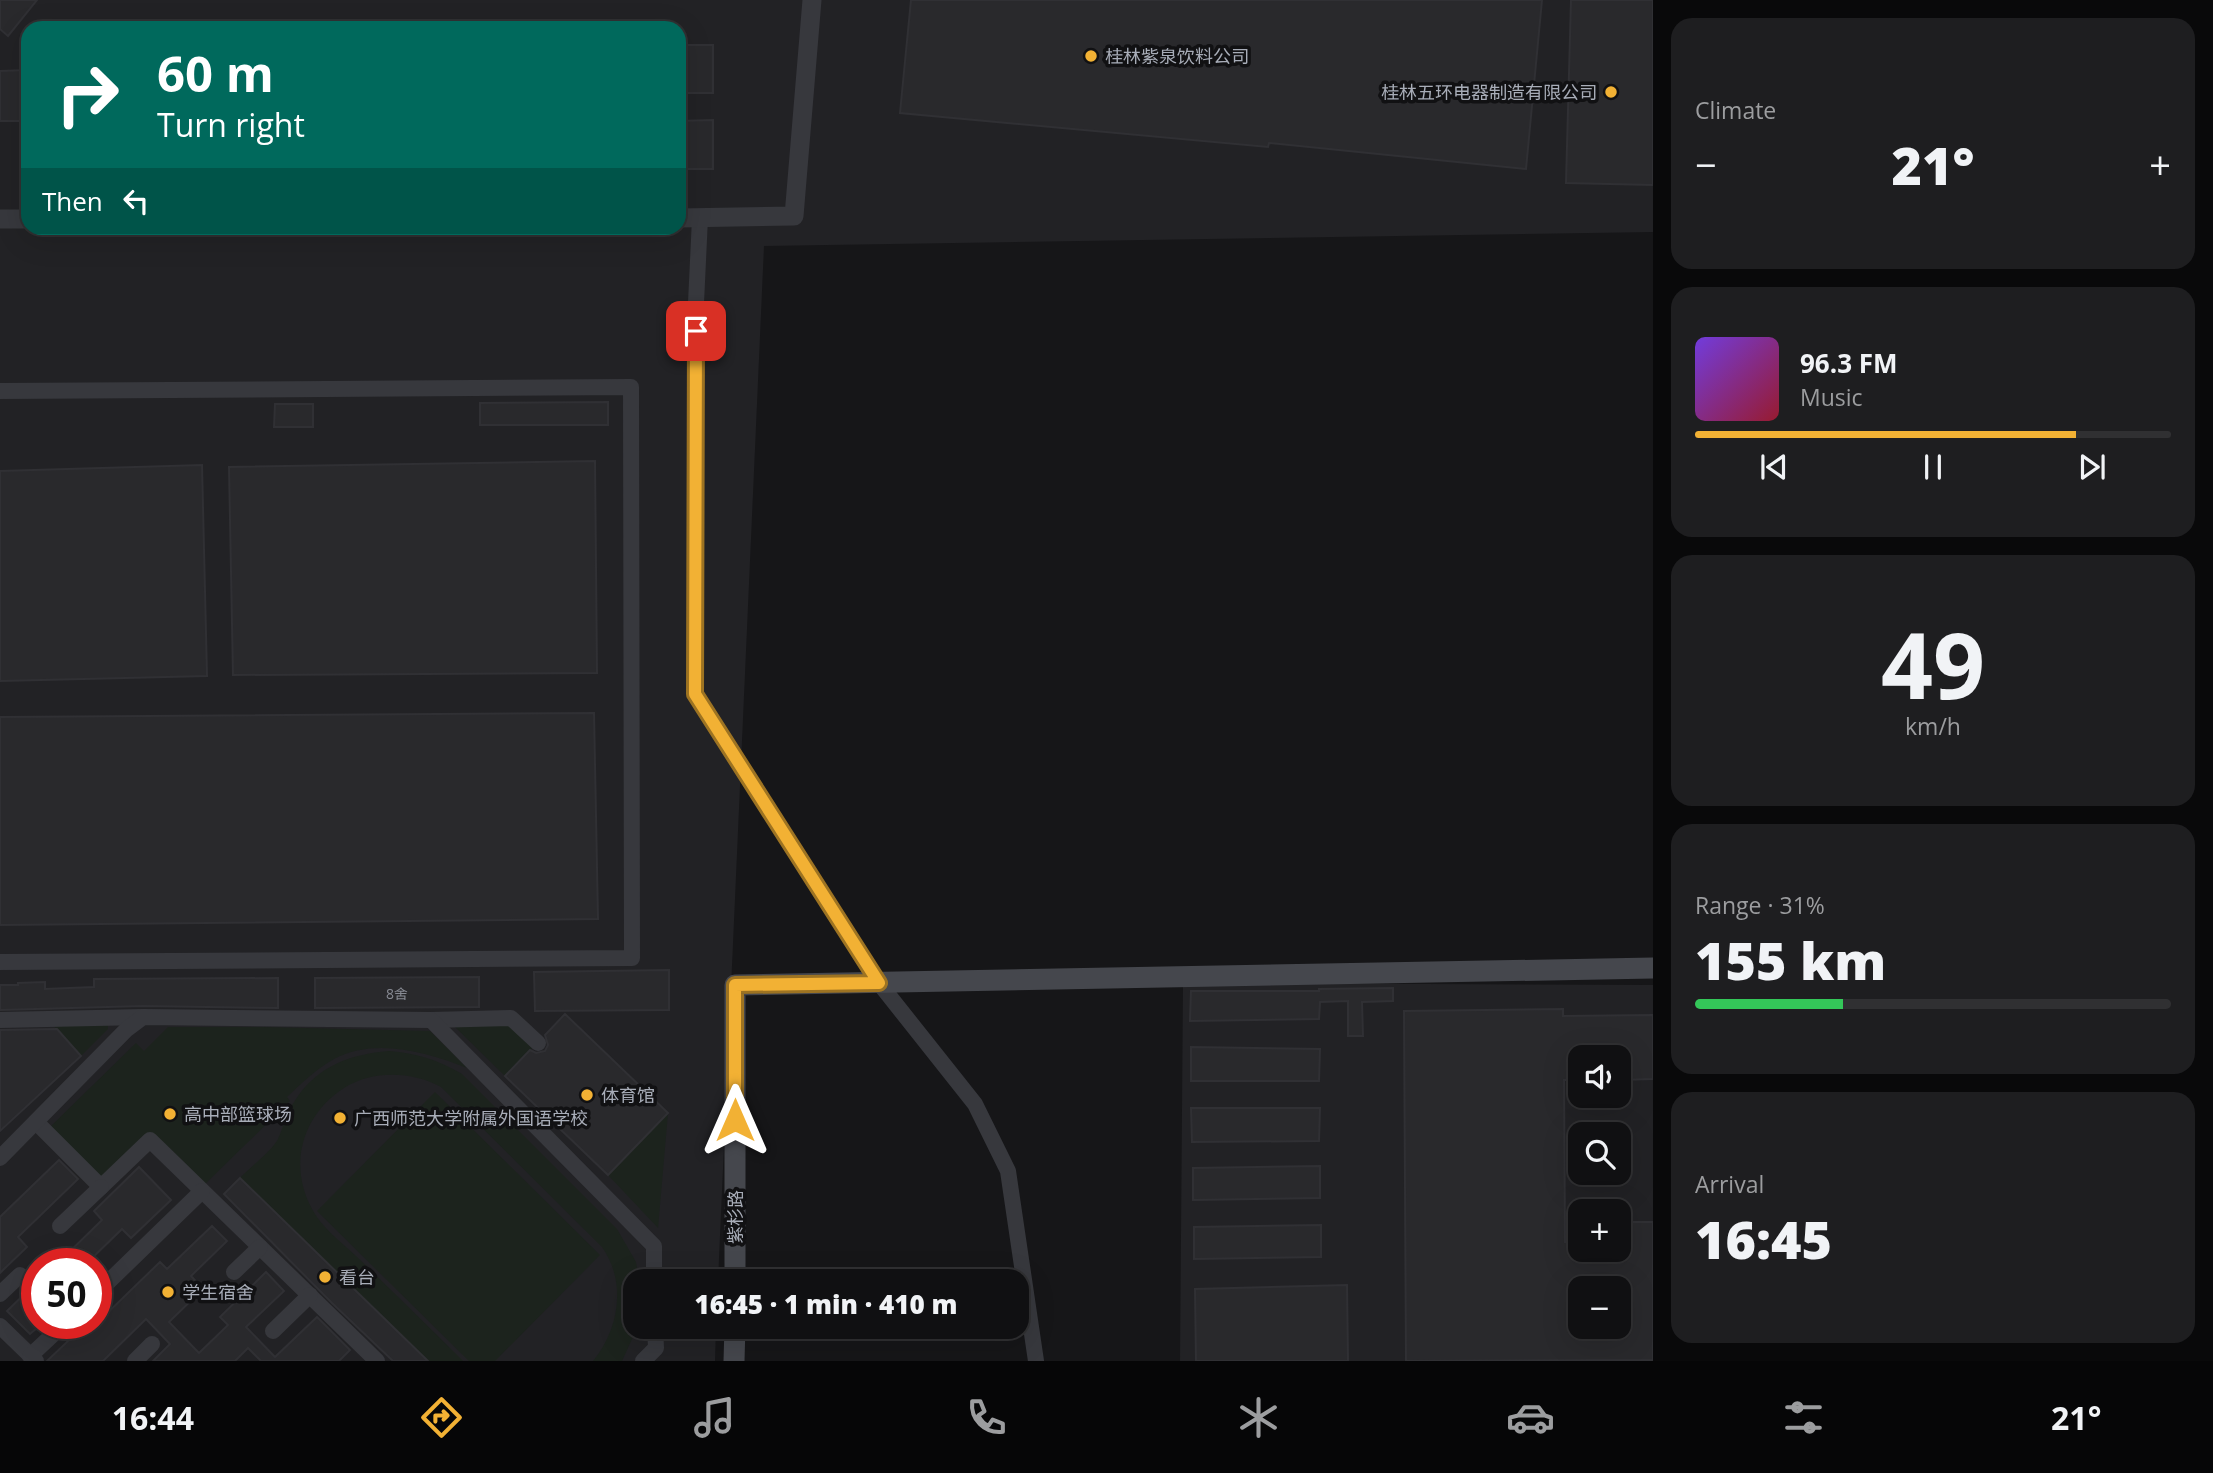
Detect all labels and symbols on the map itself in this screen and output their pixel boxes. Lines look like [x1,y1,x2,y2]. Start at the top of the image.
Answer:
place label: 桂林紫泉饮料公司 [1105,44,1249,68]
marker: 桂林紫泉饮料公司 [1083,48,1099,64]
place label: 桂林五环电器制造有限公司 [1381,80,1597,104]
marker: 桂林五环电器制造有限公司 [1603,84,1619,100]
pin [666,301,726,361]
house number: 8舍 [386,984,408,1003]
place label: 体育馆 [601,1083,655,1107]
position arrow [698,1083,772,1157]
marker: 体育馆 [579,1087,595,1103]
place label: 高中部篮球场 [184,1102,292,1126]
marker: 高中部篮球场 [162,1106,178,1122]
place label: 广西师范大学附属外国语学校 [354,1106,588,1130]
marker: 广西师范大学附属外国语学校 [332,1110,348,1126]
street label: 紫杉路 [723,1190,747,1244]
speed limit sign: 50 [21,1248,112,1339]
place label: 看台 [339,1265,375,1289]
marker: 看台 [317,1269,333,1285]
place label: 学生宿舍 [182,1280,254,1304]
marker: 学生宿舍 [160,1284,176,1300]

